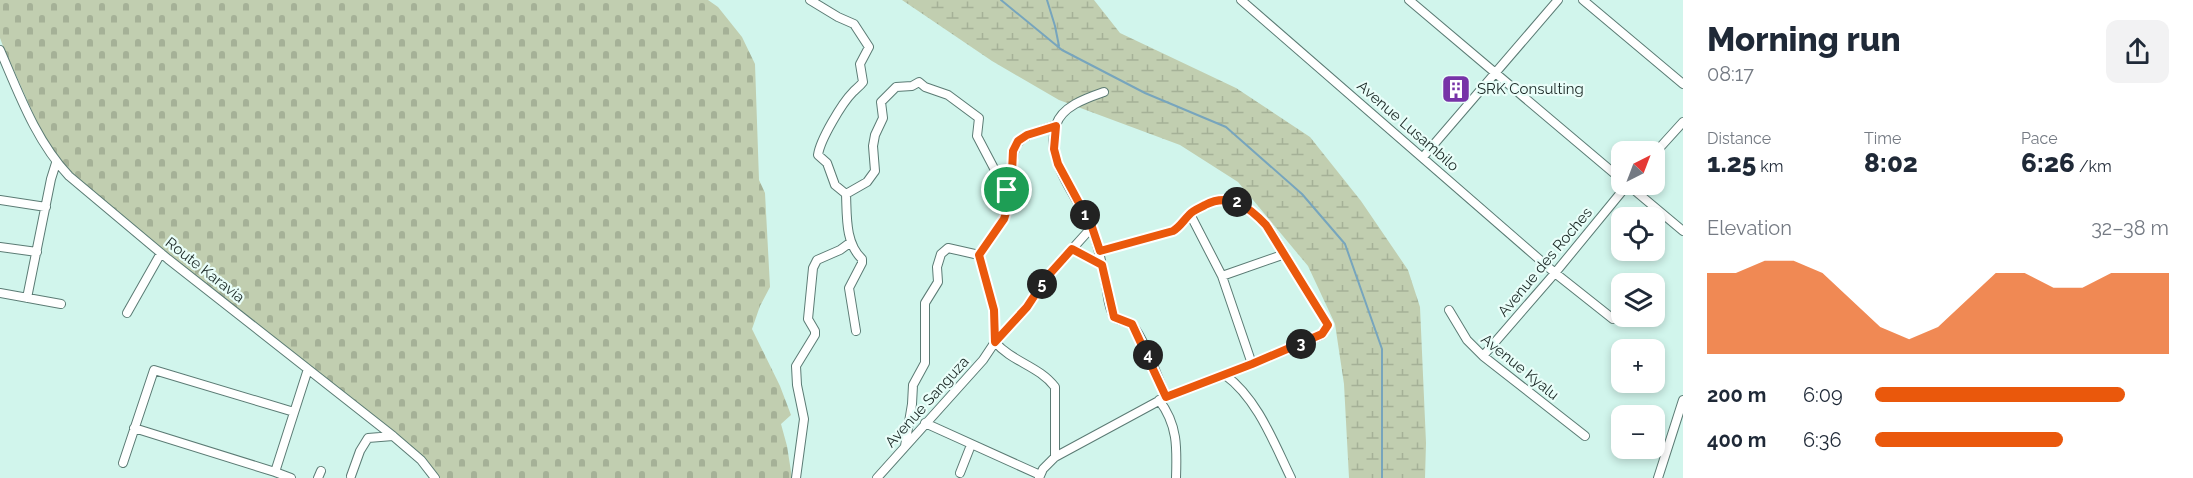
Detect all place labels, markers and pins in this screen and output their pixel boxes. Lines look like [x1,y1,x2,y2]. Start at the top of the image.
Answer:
building icon: SRK Consulting [1440,73,1472,105]
place label: SRK Consulting [1477,80,1584,98]
pin [981,164,1032,215]
pin: 2 [1222,187,1252,217]
pin: 1 [1070,200,1100,230]
pin: 5 [1027,269,1057,299]
pin: 3 [1286,329,1316,359]
pin: 4 [1133,340,1163,370]

